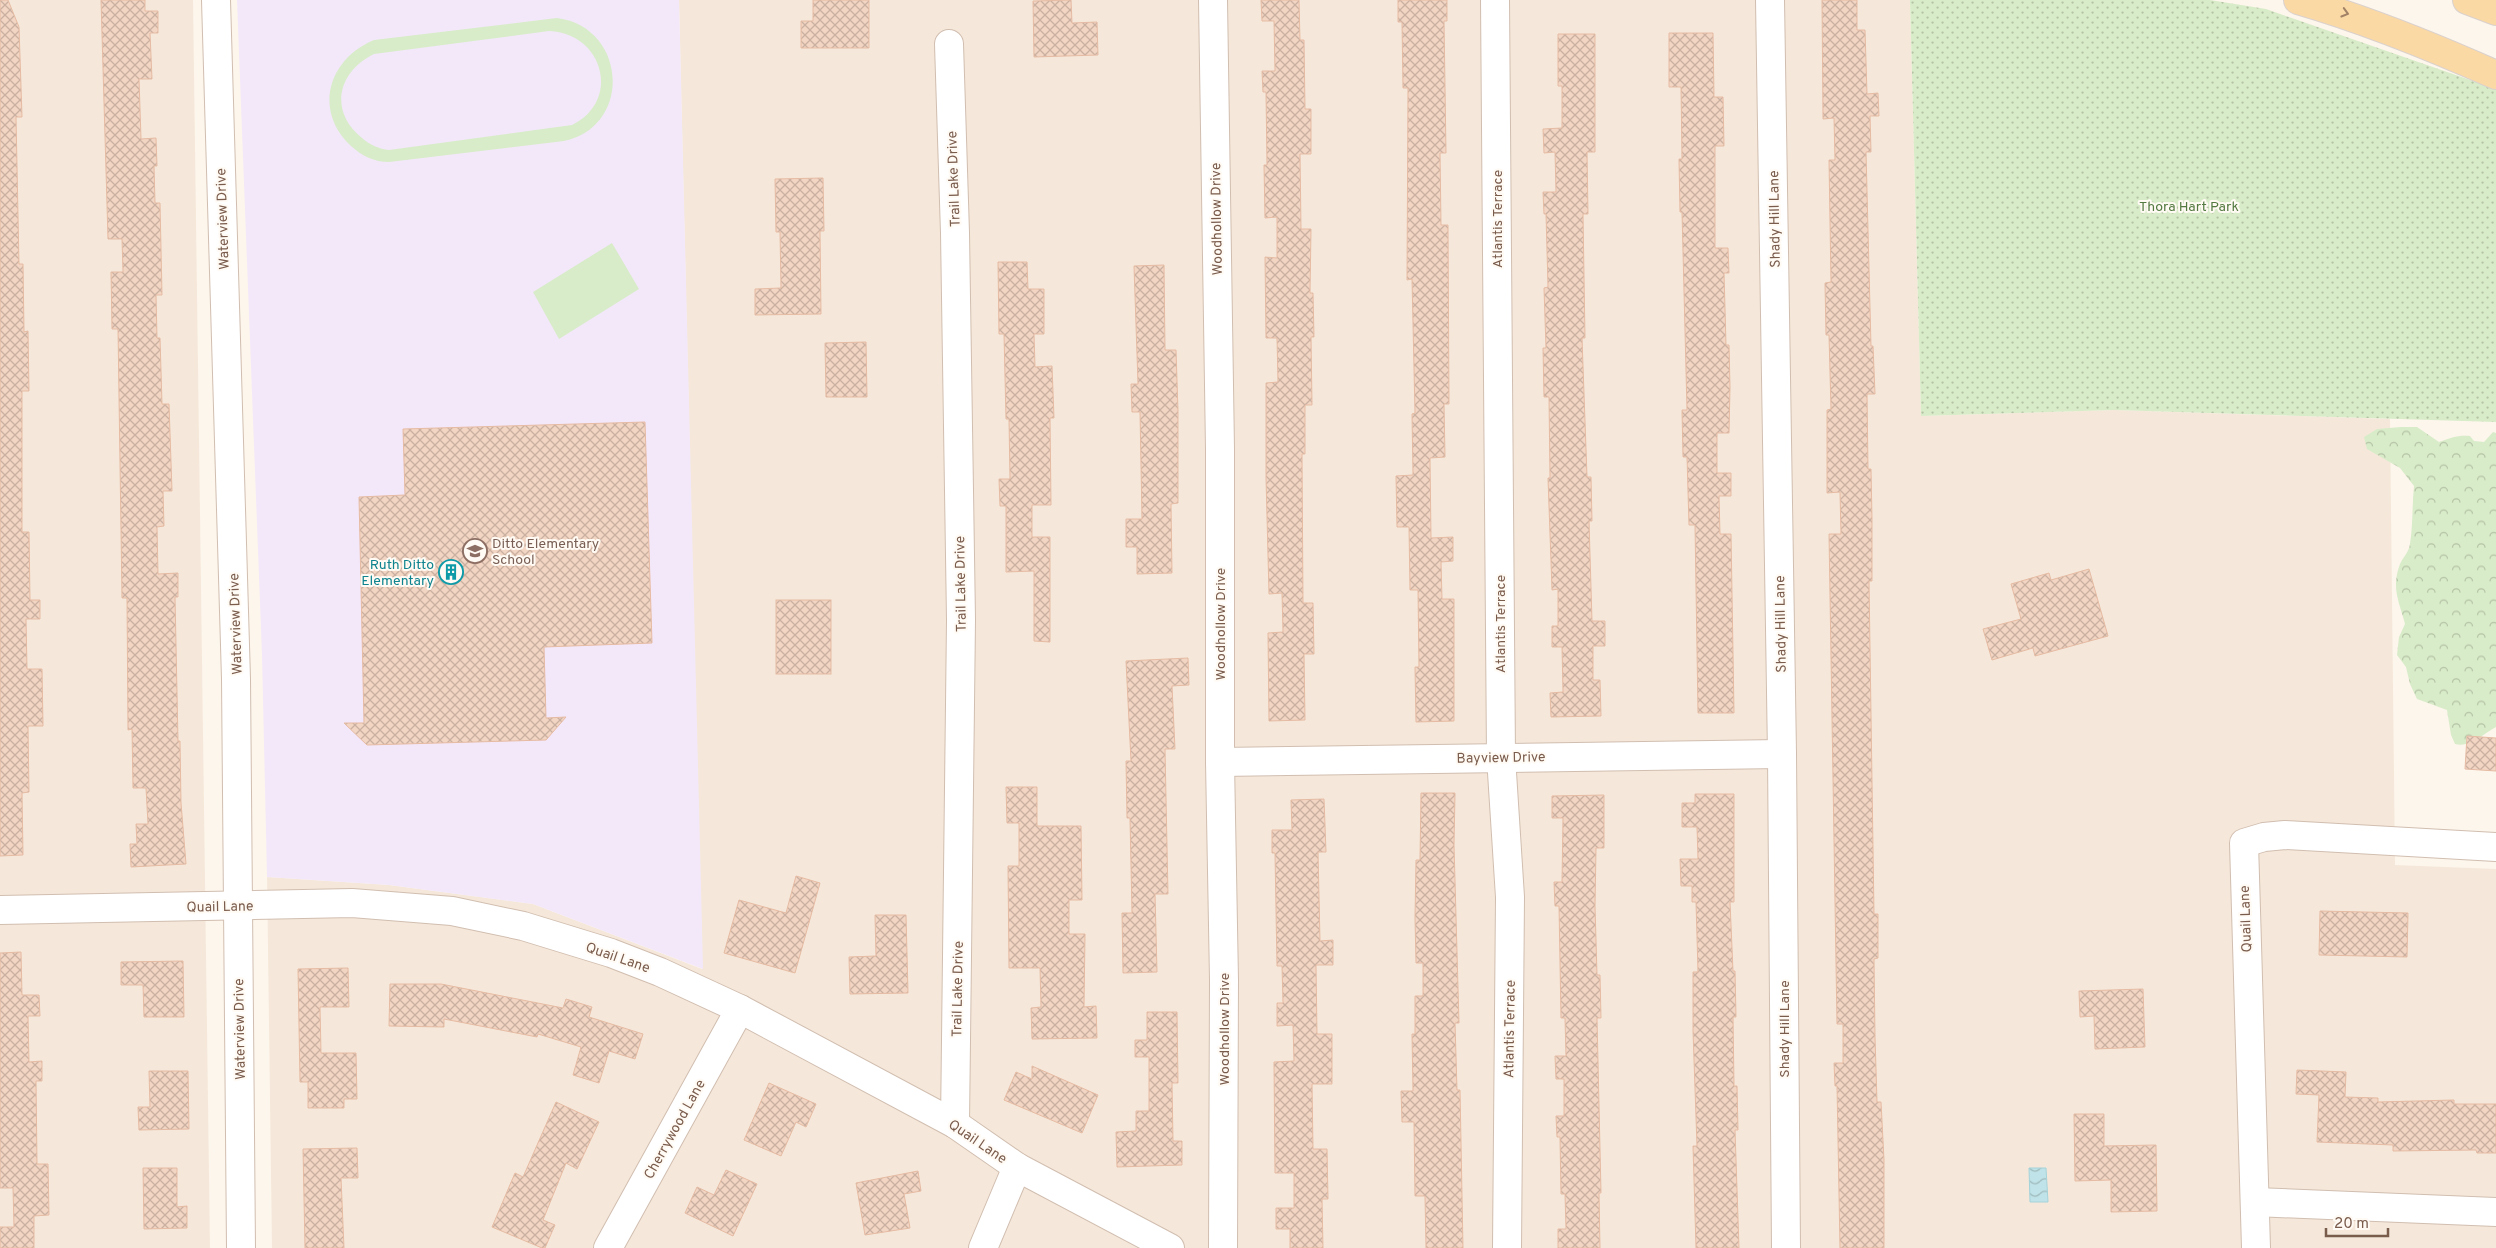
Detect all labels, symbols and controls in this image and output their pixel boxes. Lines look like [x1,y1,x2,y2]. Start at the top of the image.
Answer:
one-way arrow [2340,8,2348,18]
street label: Trail Lake Drive [944,131,965,227]
street label: Woodhollow Drive [1208,162,1227,276]
street label: Waterview Drive [213,168,234,270]
street label: Atlantis Terrace [1490,170,1507,268]
street label: Shady Hill Lane [1766,170,1785,268]
park label: Thora Hart Park [2139,199,2239,216]
place label: Ditto Elementary School [492,536,599,569]
street label: Trail Lake Drive [952,536,971,632]
school or university icon: Ditto Elementary School [462,538,488,564]
place label: Ruth Ditto Elementary [361,557,434,590]
building icon: Ruth Ditto Elementary [438,559,464,585]
street label: Woodhollow Drive [1213,568,1230,680]
street label: Waterview Drive [226,573,247,675]
street label: Atlantis Terrace [1493,575,1510,673]
street label: Shady Hill Lane [1772,575,1791,673]
street label: Bayview Drive [1456,749,1546,768]
street label: Quail Lane [2237,885,2256,953]
street label: Quail Lane [186,898,254,917]
street label: Quail Lane [583,939,652,977]
street label: Trail Lake Drive [949,941,968,1037]
street label: Woodhollow Drive [1217,973,1234,1085]
street label: Waterview Drive [231,978,250,1080]
street label: Atlantis Terrace [1501,980,1520,1078]
street label: Shady Hill Lane [1777,980,1794,1078]
street label: Cherrywood Lane [641,1077,710,1183]
street label: Quail Lane [945,1116,1010,1168]
scale bar [2326,1206,2388,1238]
text: 20 m [2334,1215,2369,1234]

